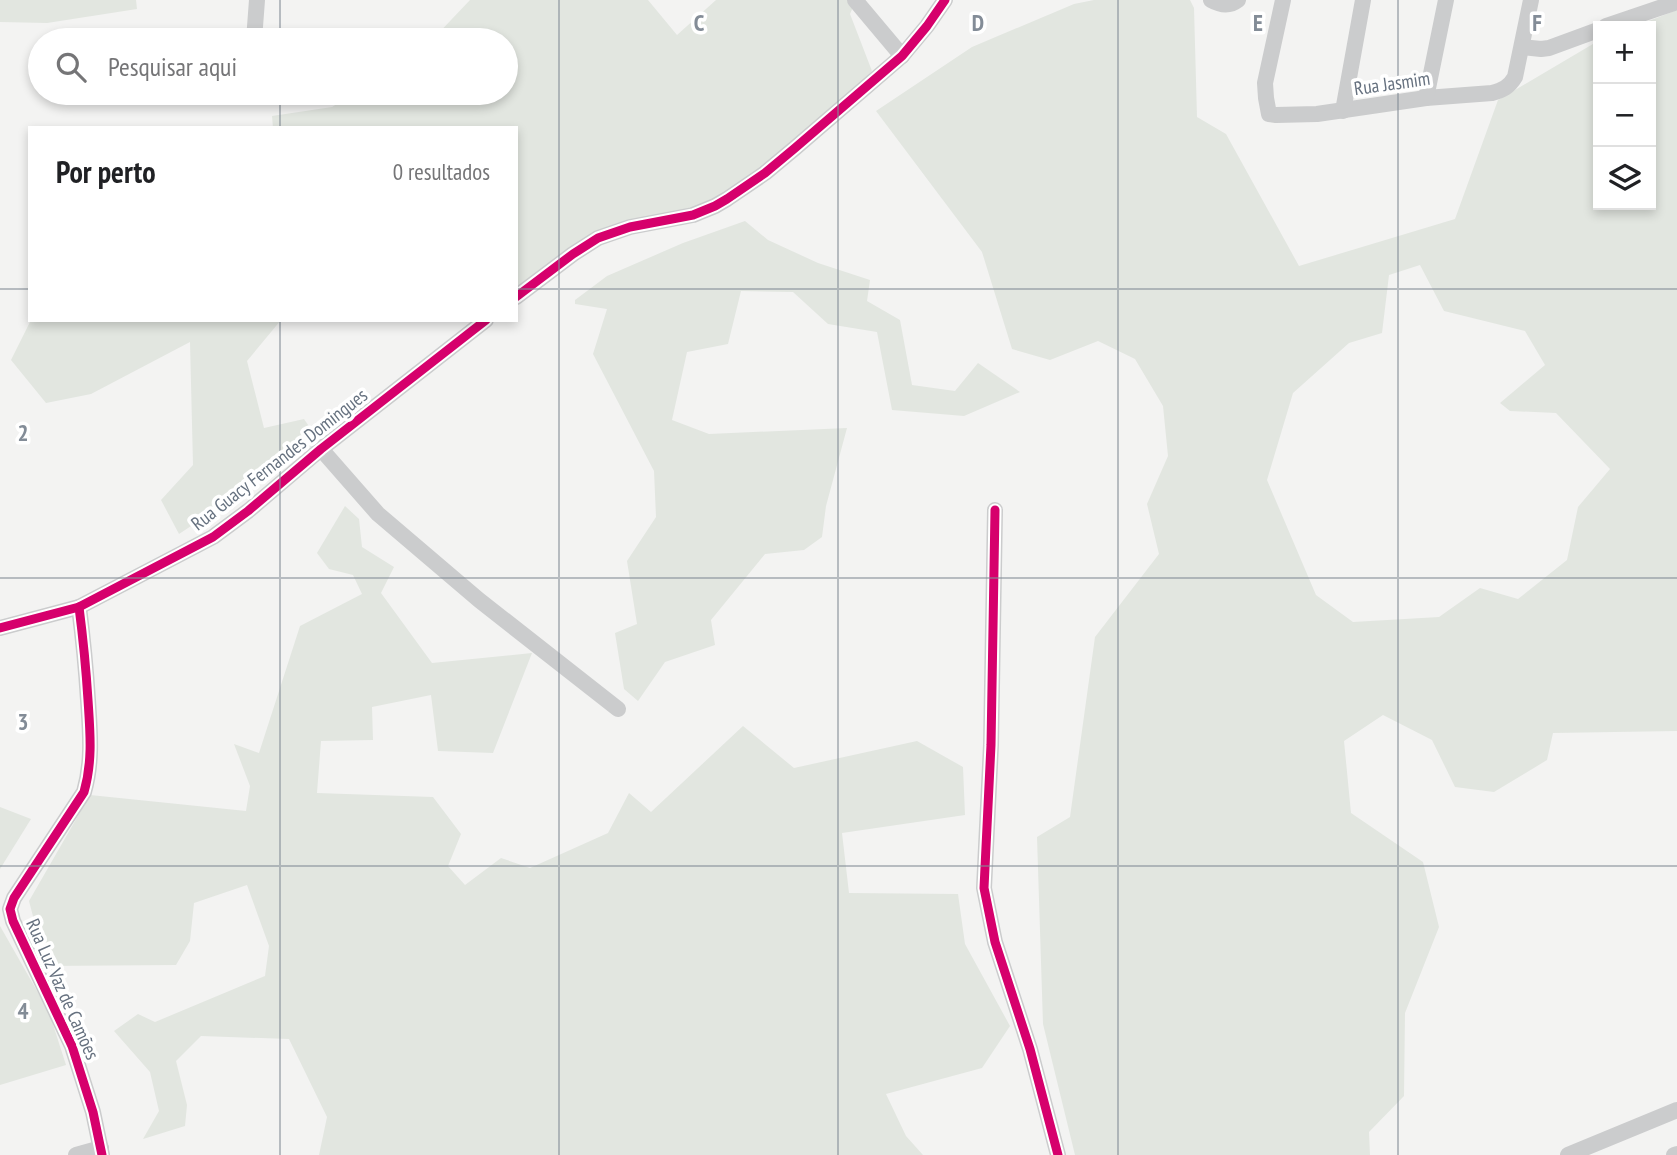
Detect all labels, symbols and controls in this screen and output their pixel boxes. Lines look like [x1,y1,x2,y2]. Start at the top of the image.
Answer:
text: C [694,8,705,37]
text: D [972,8,984,37]
text: E [1253,8,1263,37]
text: F [1532,8,1542,37]
map controls [1593,21,1656,210]
button: + [1593,21,1656,84]
search box [28,28,518,105]
icon: search [52,48,90,86]
text: Pesquisar aqui [108,50,237,83]
street label: Rua Jasmim [1352,66,1432,100]
button: − [1593,84,1656,147]
button: layers [1593,147,1656,210]
text: Por perto [56,152,156,191]
text: 0 resultados [393,157,490,186]
street label: Rua Guacy Fernandes Domingues [186,383,372,535]
text: 2 [18,418,29,447]
text: 3 [18,707,29,736]
street label: Rua Luz Vaz de Camões [21,915,105,1063]
text: 4 [18,996,29,1025]

